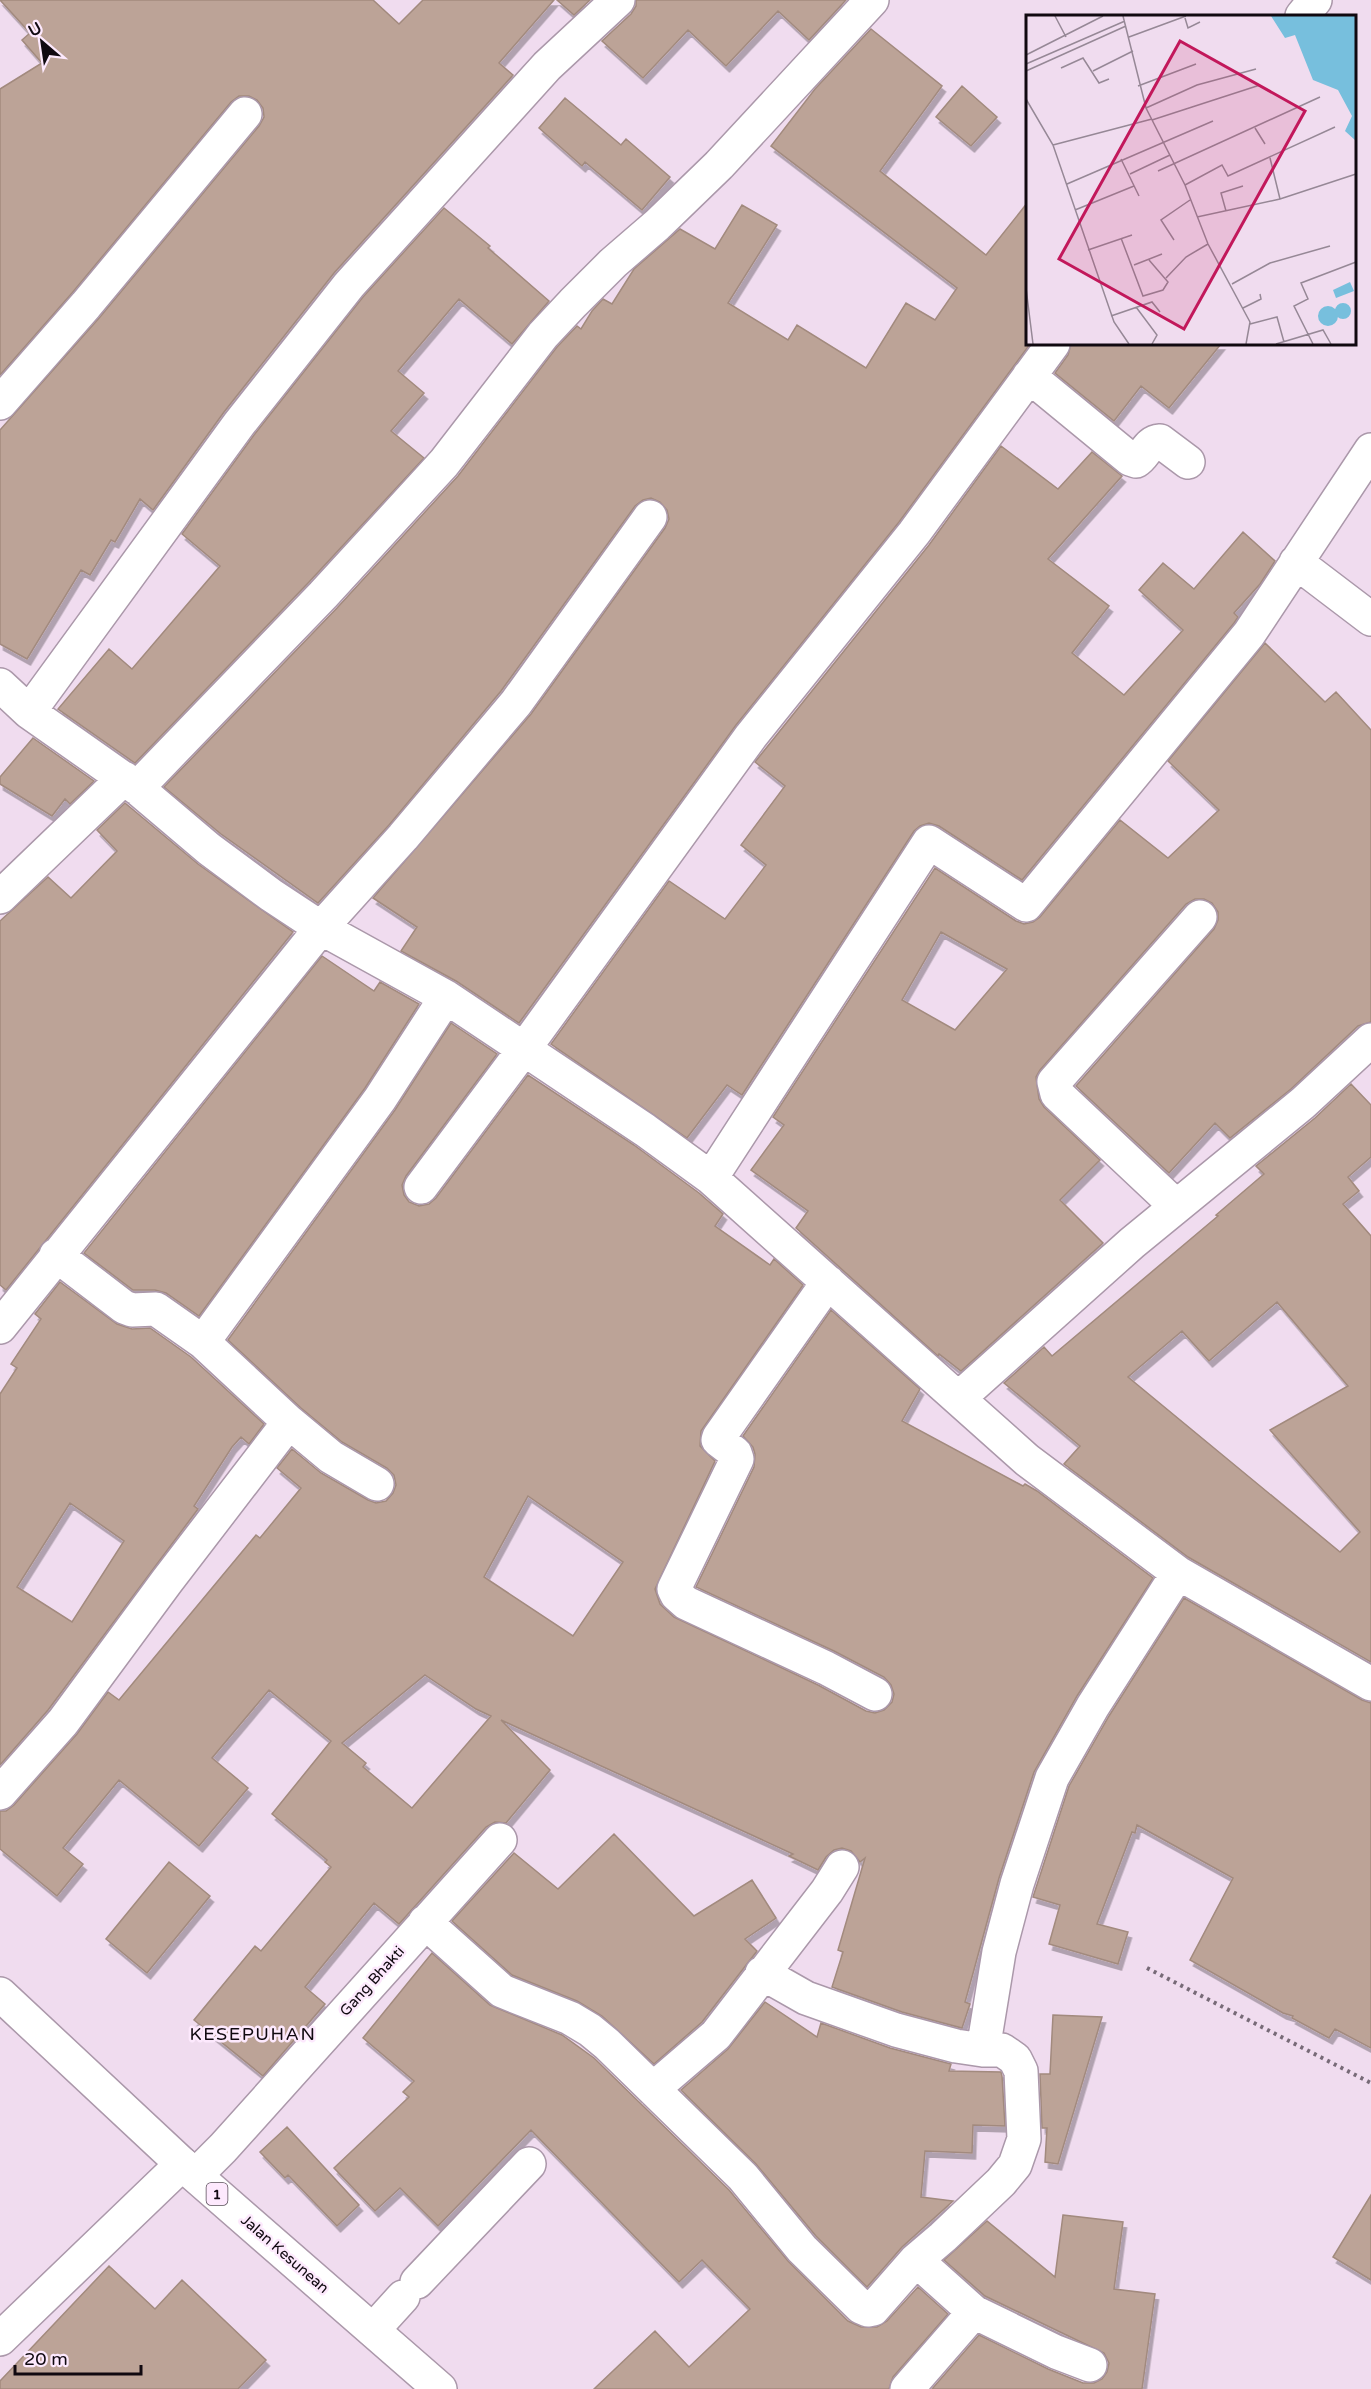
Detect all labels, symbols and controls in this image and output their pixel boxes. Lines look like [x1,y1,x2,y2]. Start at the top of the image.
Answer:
north arrow [12,12,72,72]
inset map [1026,15,1356,345]
text: U [25,18,45,41]
street label: Gang Bhakti [336,1942,408,2020]
district label: KESEPUHAN [190,2023,316,2045]
road number: 1 [206,2183,228,2205]
street label: Jalan Kesunean [237,2211,333,2297]
scale bar [15,2338,141,2376]
text: 20 m [24,2348,68,2370]

